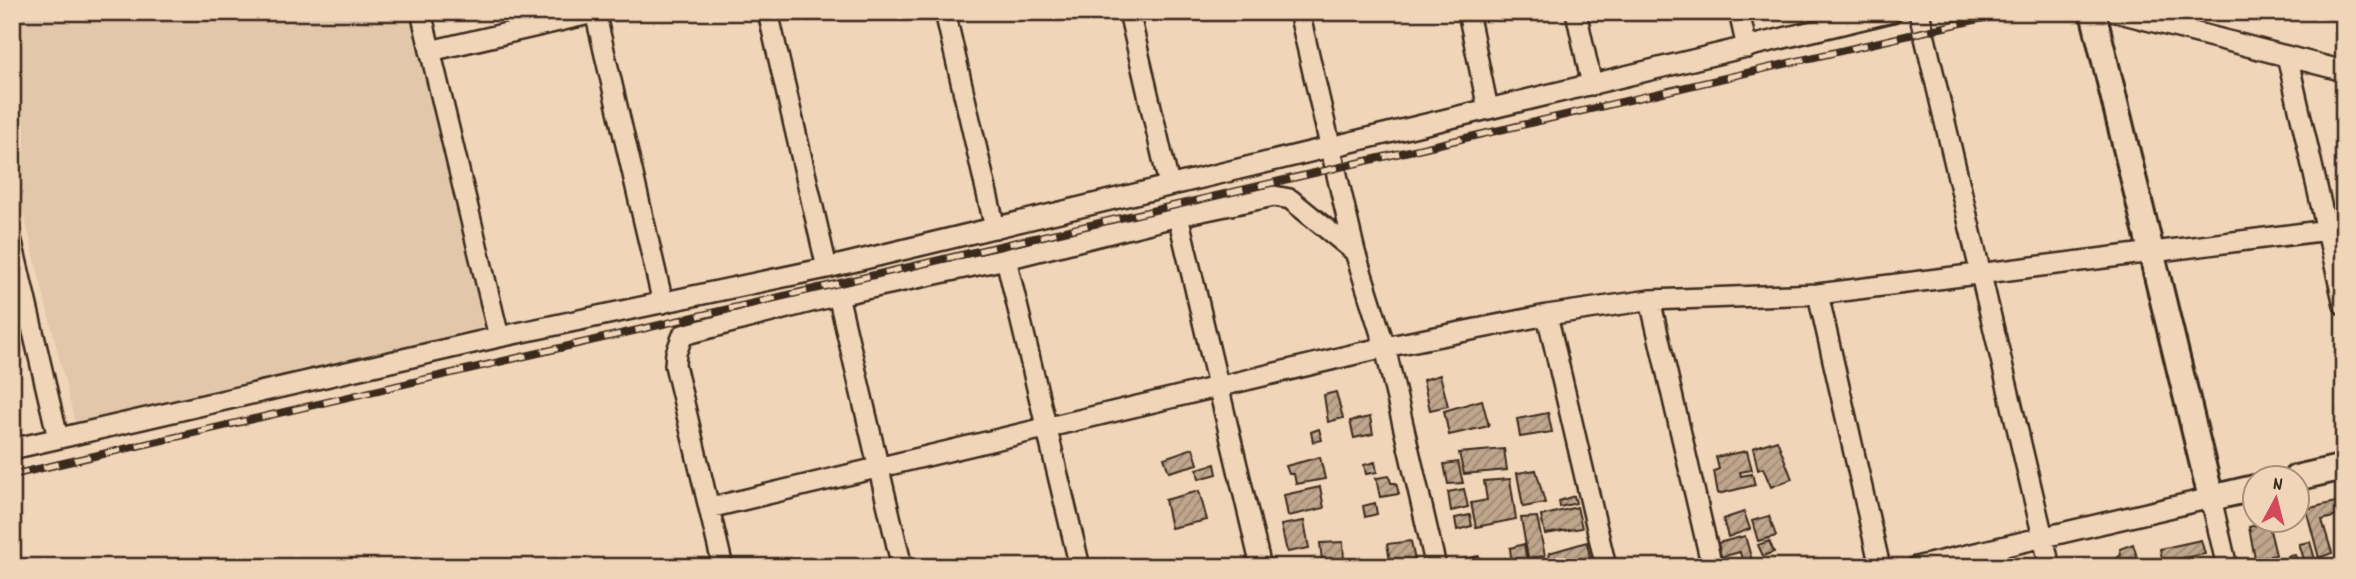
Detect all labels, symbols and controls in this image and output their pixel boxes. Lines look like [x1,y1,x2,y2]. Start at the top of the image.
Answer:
north arrow [2240,463,2310,534]
text: N [2271,472,2284,500]

